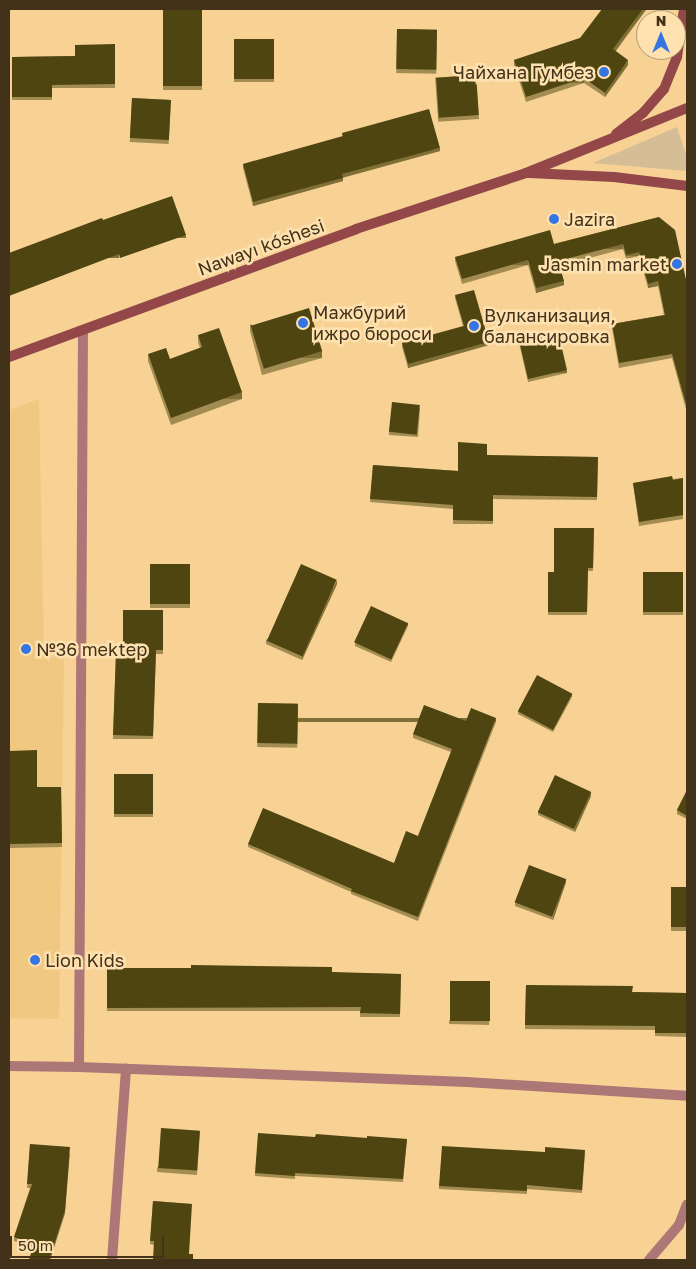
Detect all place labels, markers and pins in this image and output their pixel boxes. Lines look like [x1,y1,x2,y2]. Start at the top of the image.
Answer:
place label: Чайхана Гумбез [453,61,594,83]
marker: Чайхана Гумбез [598,66,610,78]
place label: Jazira [564,208,615,230]
marker: Jazira [548,213,560,225]
place label: Jasmin market [540,253,667,275]
marker: Jasmin market [671,258,683,270]
place label: Мажбурий ижро бюроси [313,302,432,344]
place label: Вулканизация, балансировка [484,305,616,348]
marker: Мажбурий ижро бюроси [297,317,309,329]
marker: Вулканизация, балансировка [468,320,480,332]
place label: №36 mektep [36,638,147,660]
marker: №36 mektep [20,643,32,655]
place label: Lion Kids [45,949,124,971]
marker: Lion Kids [29,954,41,966]

